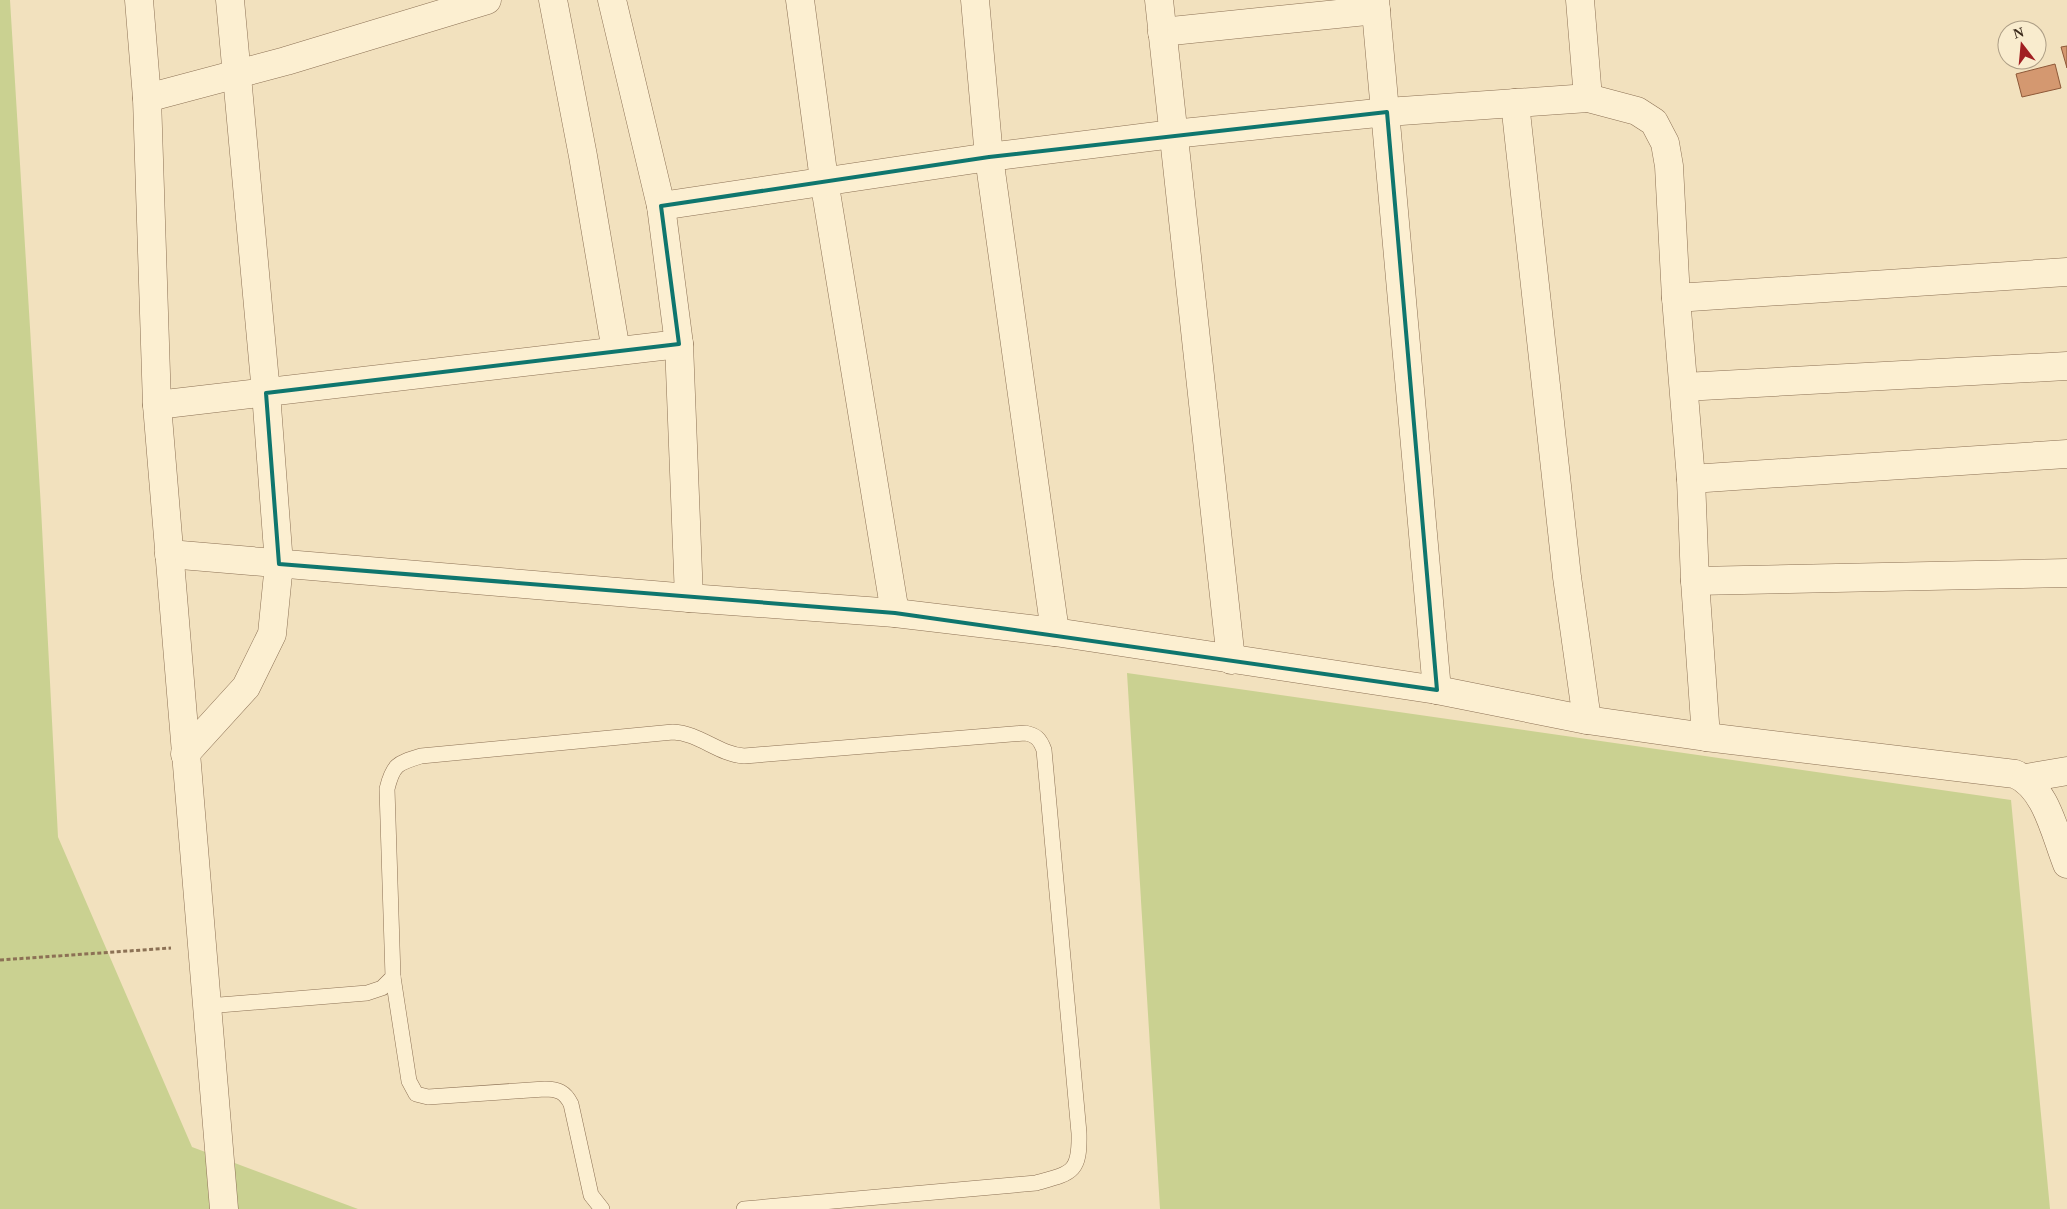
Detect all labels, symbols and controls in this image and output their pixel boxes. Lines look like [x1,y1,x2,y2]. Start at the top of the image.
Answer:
north arrow [1997,20,2047,70]
text: N [2012,24,2025,42]

